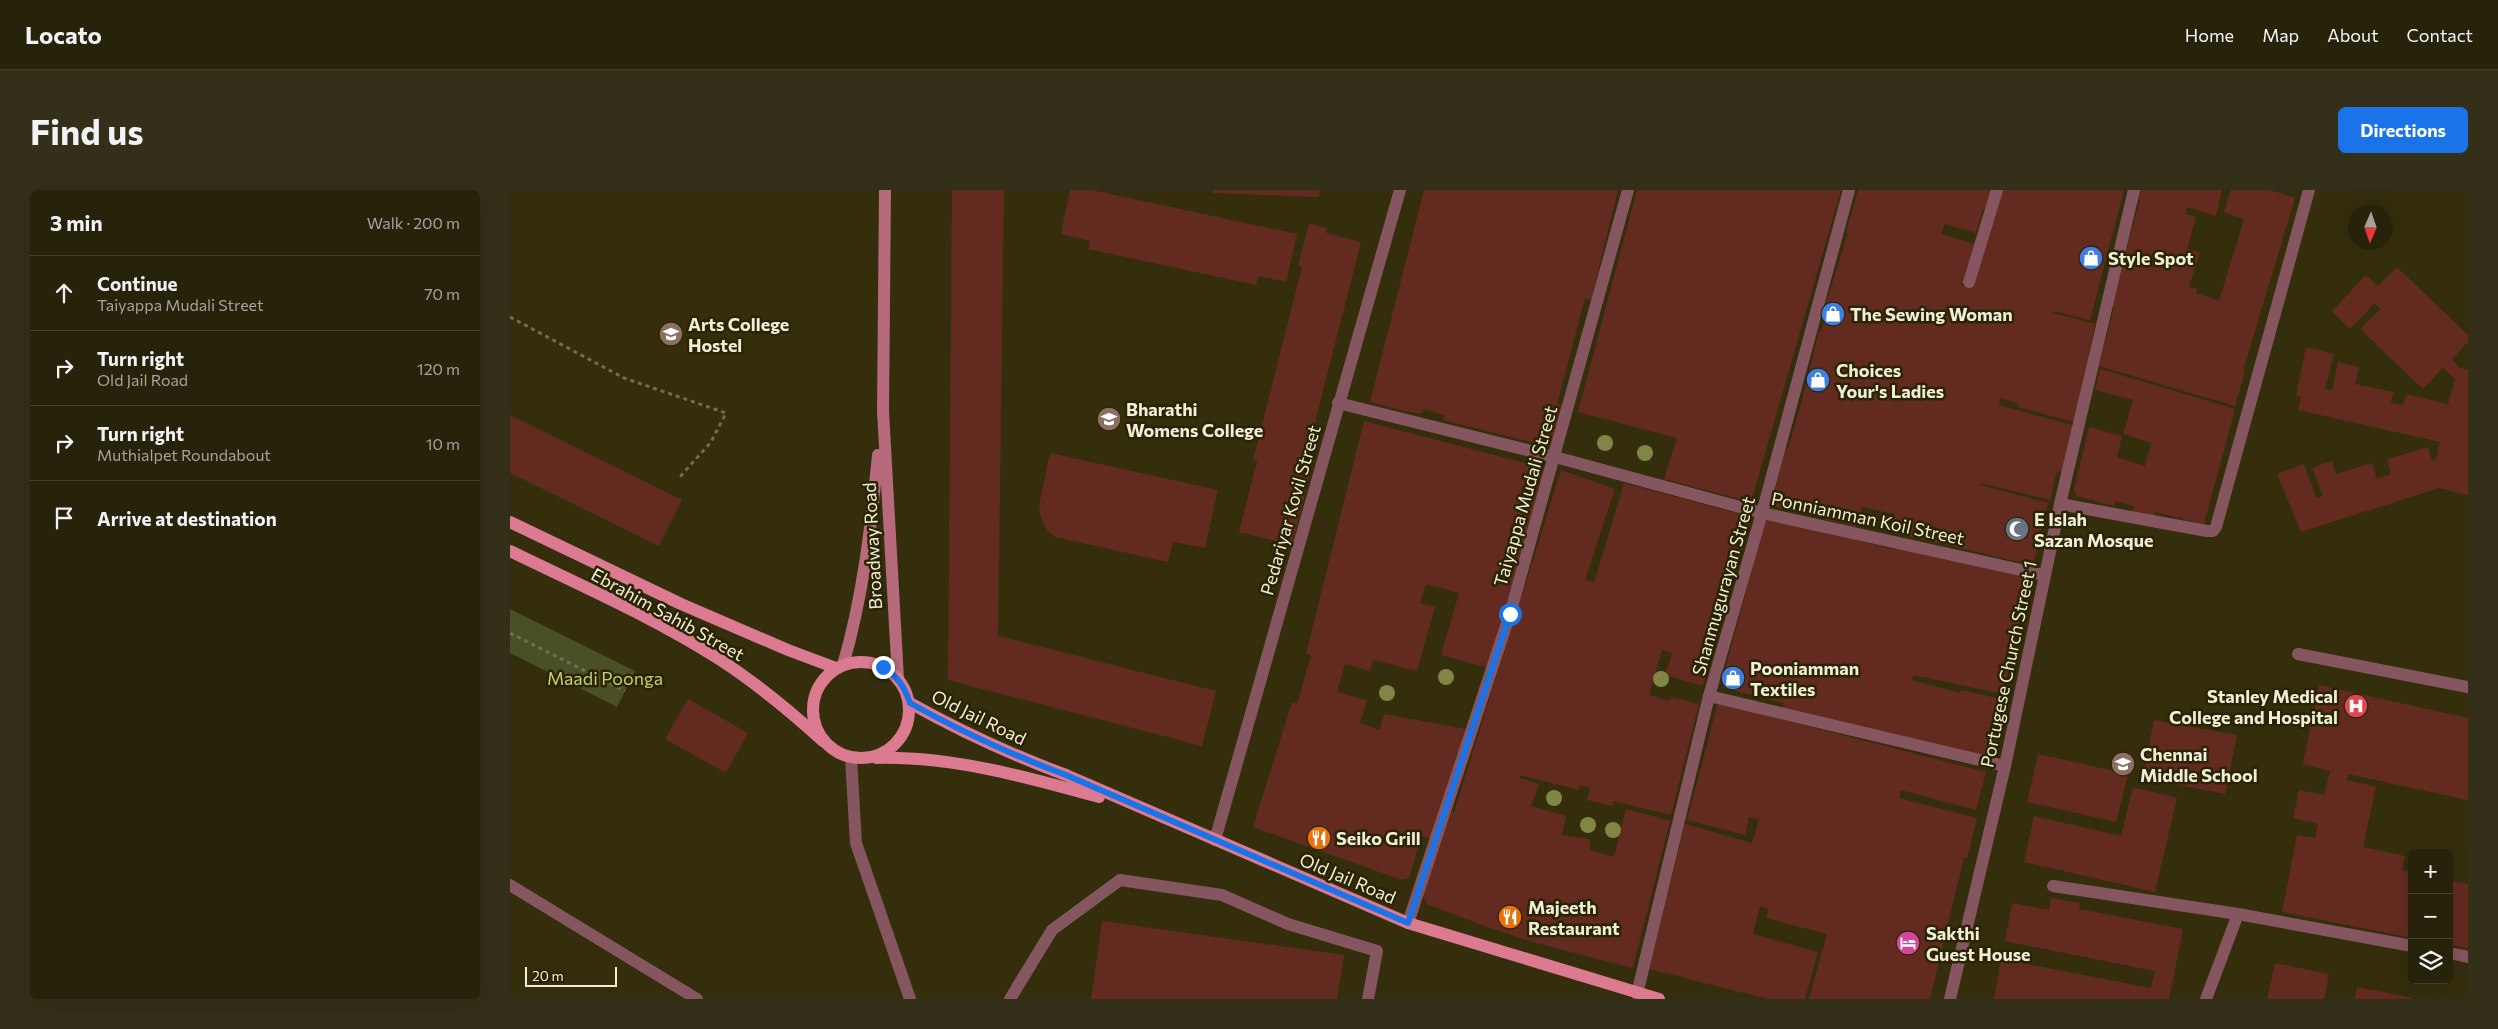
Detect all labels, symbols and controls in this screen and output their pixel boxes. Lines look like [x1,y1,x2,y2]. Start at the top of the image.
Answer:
text: Locato [25,20,102,49]
text: Home [2185,24,2234,46]
text: Map [2262,24,2299,46]
text: About [2327,24,2379,46]
text: Contact [2407,24,2473,46]
button: Directions [2338,107,2468,153]
text: Find us [30,109,144,152]
north arrow [2348,205,2393,250]
text: 3 min [50,210,103,235]
text: Walk · 200 m [367,213,460,232]
shop icon: Style Spot [2078,245,2104,271]
place label: Style Spot [2108,247,2194,269]
text: Continue [97,272,177,295]
icon: ahead [50,279,78,307]
text: 70 m [424,284,460,303]
text: Taiyappa Mudali Street [97,295,264,314]
shop icon: The Sewing Woman [1820,301,1846,327]
place label: The Sewing Woman [1850,303,2013,325]
place label: Arts College Hostel [688,313,789,356]
school or university icon: Arts College Hostel [658,321,684,347]
text: Turn right [97,347,184,370]
icon: right [50,354,78,382]
text: 120 m [417,359,460,378]
place label: Choices Your's Ladies [1836,359,1944,402]
shop icon: Choices Your's Ladies [1805,367,1831,393]
text: Old Jail Road [97,370,188,389]
place label: Bharathi Womens College [1126,398,1263,441]
street label: Taiyappa Mudali Street [1489,403,1561,589]
school or university icon: Bharathi Womens College [1096,406,1122,432]
text: Turn right [97,422,184,445]
street label: Pedariyar Kovil Street [1255,422,1325,598]
icon: right [50,429,78,457]
text: 10 m [426,434,460,453]
text: Muthialpet Roundabout [97,445,271,464]
street label: Broadway Road [858,482,886,610]
street label: Ponniamman Koil Street [1770,487,1966,549]
street label: Shanmugurayan Street [1687,494,1759,678]
icon: arrive [50,504,78,532]
text: Arrive at destination [97,507,277,530]
place label: E Islah Sazan Mosque [2034,508,2153,551]
mosque icon: E Islah Sazan Mosque [2004,516,2030,542]
street label: Portugese Church Street 1 [1975,559,2041,769]
street label: Ebrahim Sahib Street [588,563,748,665]
route start [1499,603,1522,626]
route end [872,656,895,679]
place label: Pooniamman Textiles [1750,657,1859,700]
shop icon: Pooniamman Textiles [1720,665,1746,691]
park label: Maadi Poonga [547,667,663,689]
street label: Old Jail Road [928,685,1030,749]
place label: Stanley Medical College and Hospital [2169,685,2338,728]
hospital icon: Stanley Medical College and Hospital [2343,693,2369,719]
place label: Chennai Middle School [2140,743,2258,786]
school or university icon: Chennai Middle School [2110,751,2136,777]
restaurant icon: Seiko Grill [1306,825,1332,851]
place label: Seiko Grill [1336,827,1421,849]
street label: Old Jail Road [1297,848,1399,908]
map controls [2408,849,2453,984]
button: + [2408,849,2453,894]
button: − [2408,894,2453,939]
place label: Majeeth Restaurant [1528,896,1620,939]
restaurant icon: Majeeth Restaurant [1497,904,1523,930]
place label: Sakthi Guest House [1926,922,2031,965]
hotel icon: Sakthi Guest House [1895,930,1921,956]
button: layers [2408,939,2453,984]
scale bar [525,964,618,987]
text: 20 m [532,967,564,984]

